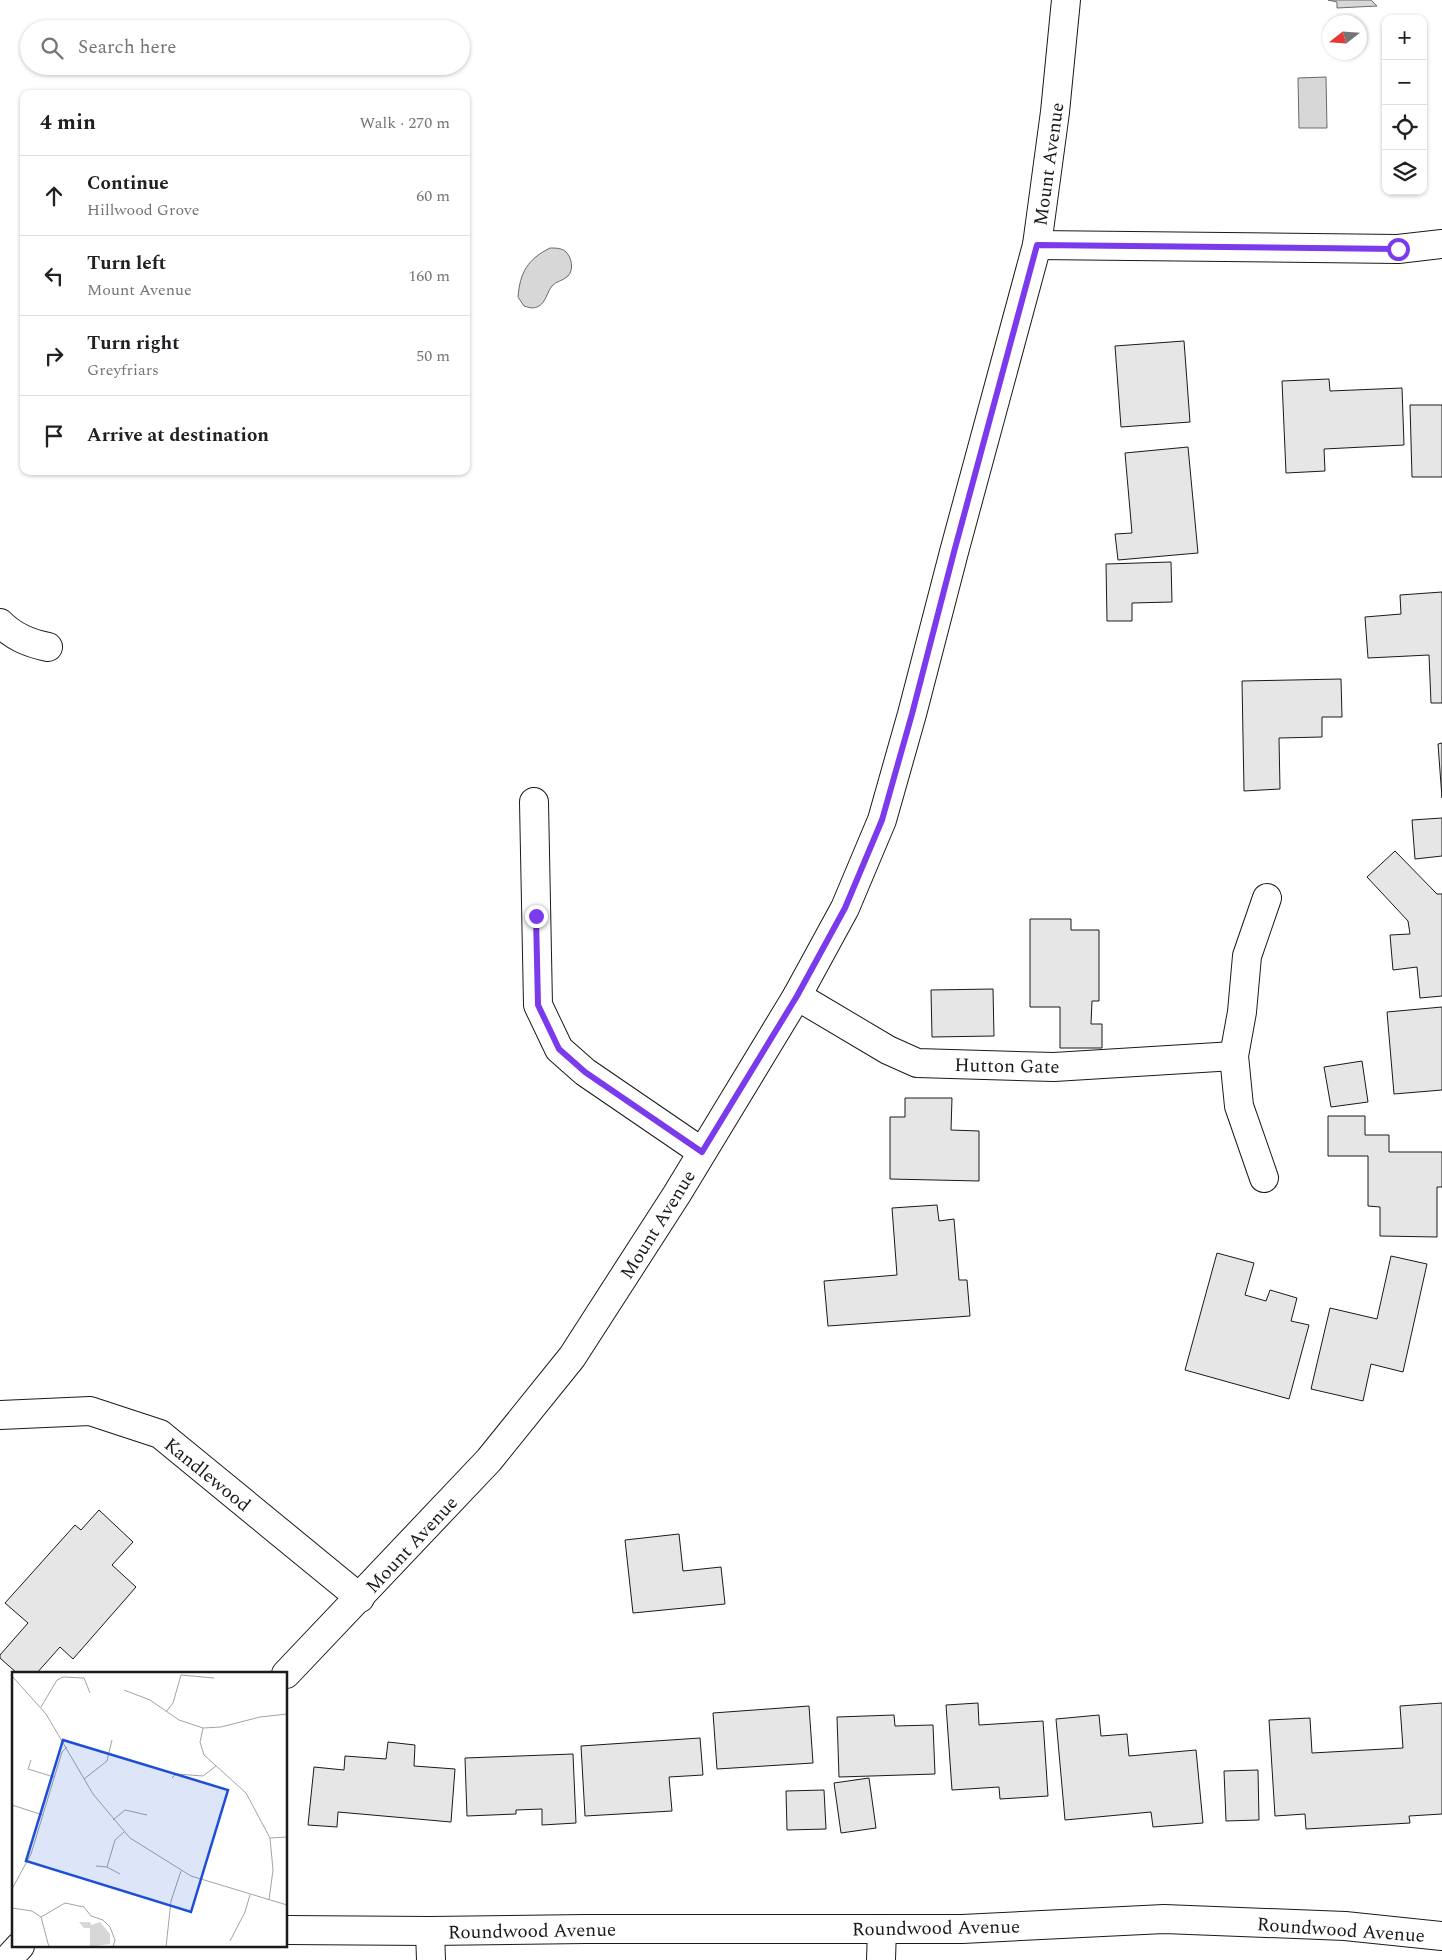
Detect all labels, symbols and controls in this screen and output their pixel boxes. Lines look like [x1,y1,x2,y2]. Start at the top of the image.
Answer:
north arrow [1322,15,1367,60]
map controls [1382,15,1427,195]
button: + [1382,15,1427,60]
search box [20,20,470,75]
text: Search here [78,33,177,62]
icon: search [38,34,66,62]
button: − [1382,60,1427,105]
street label: Mount Avenue [1026,101,1073,228]
button: locate [1382,105,1427,150]
text: 4 min [40,107,96,139]
text: Walk · 270 m [359,111,450,135]
button: layers [1382,150,1427,195]
text: Continue [87,169,169,198]
icon: ahead [40,182,68,210]
text: 60 m [416,184,450,208]
text: Hillwood Grove [87,198,200,222]
route start [1387,238,1410,261]
text: Turn left [87,249,166,278]
icon: left [40,262,68,290]
text: 160 m [408,264,450,288]
text: Mount Avenue [87,278,192,302]
text: Turn right [87,329,180,358]
icon: right [40,342,68,370]
text: 50 m [416,344,450,368]
text: Greyfriars [87,358,159,382]
text: Arrive at destination [87,421,269,450]
icon: arrive [40,422,68,450]
route end [525,905,548,928]
street label: Hutton Gate [954,1051,1060,1082]
street label: Mount Avenue [613,1164,704,1285]
street label: Kandlewood [157,1431,257,1519]
street label: Mount Avenue [359,1490,465,1600]
inset map [12,1672,288,1948]
street label: Roundwood Avenue [1256,1910,1426,1951]
street label: Roundwood Avenue [852,1913,1020,1944]
street label: Roundwood Avenue [448,1916,616,1947]

